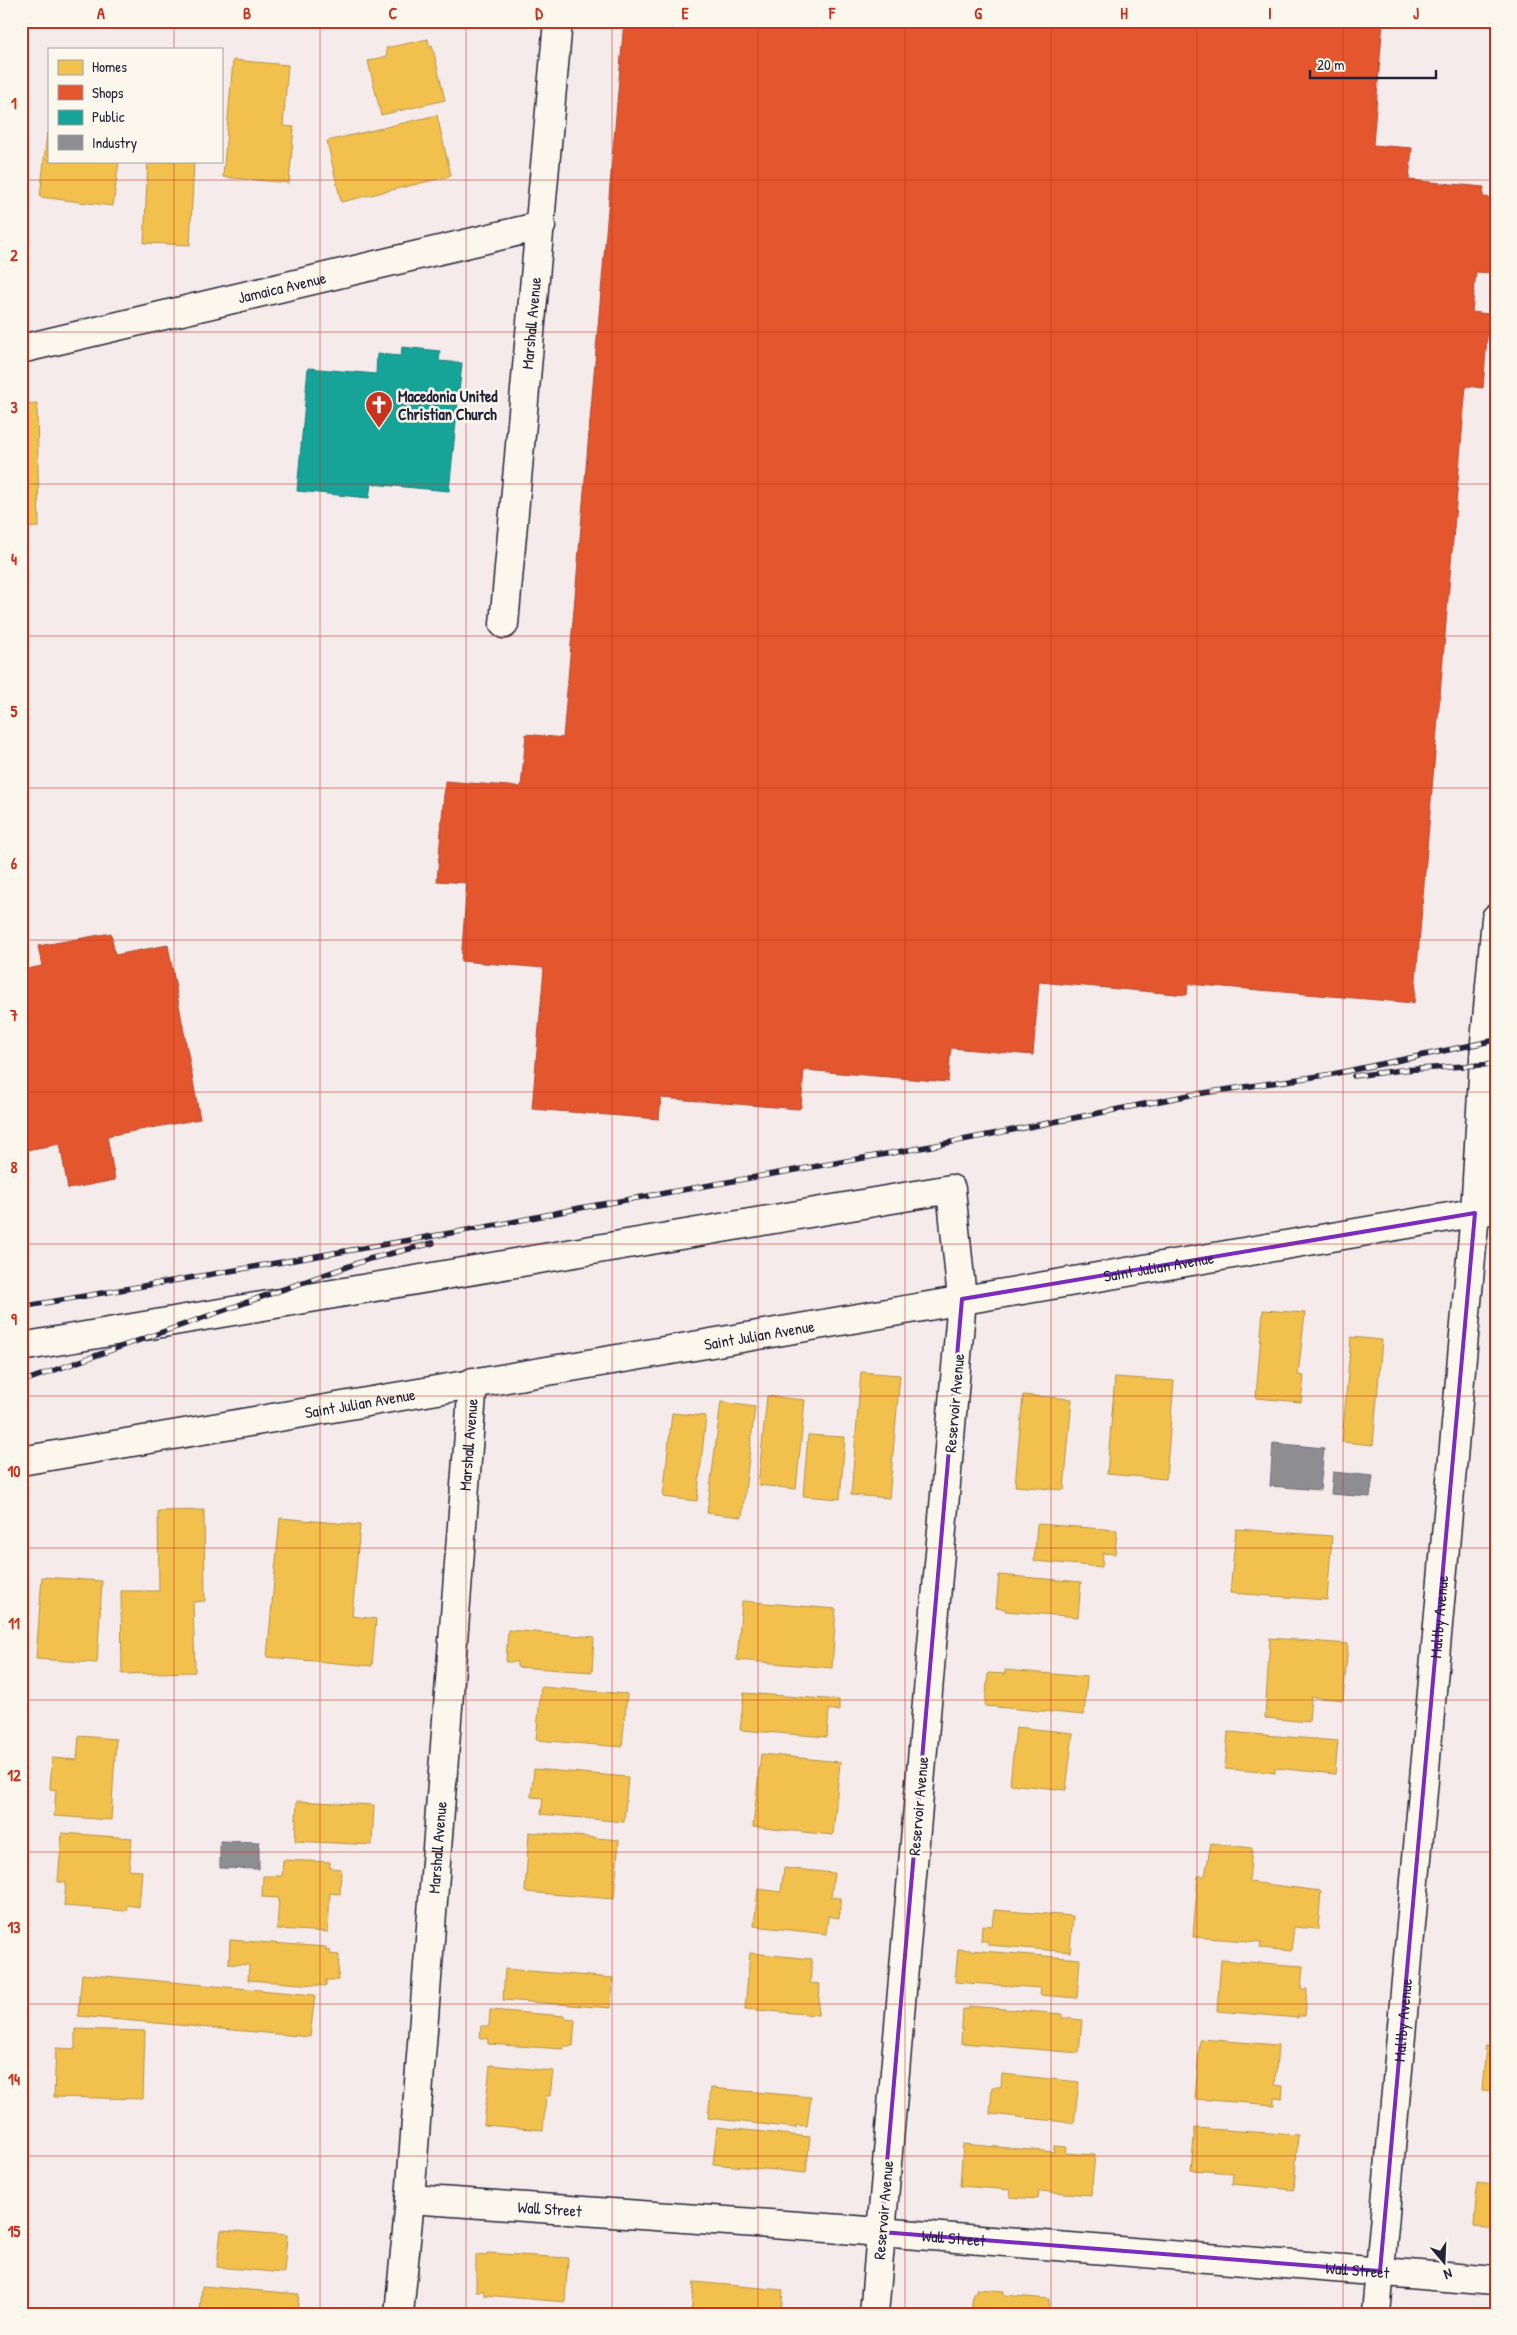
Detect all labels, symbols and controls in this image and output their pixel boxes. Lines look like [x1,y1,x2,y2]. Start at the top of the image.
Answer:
text: A [97,2,105,24]
text: B [243,2,251,24]
text: C [389,2,398,24]
text: D [535,2,543,24]
text: E [681,2,689,24]
text: F [828,2,836,24]
text: G [974,2,982,24]
text: H [1120,2,1128,24]
text: I [1268,2,1272,24]
text: J [1413,2,1419,24]
legend [48,48,222,162]
scale bar [1310,48,1436,80]
text: 20 m [1317,54,1344,75]
text: Homes [92,56,127,77]
text: Shops [92,82,124,103]
text: 1 [11,92,17,114]
text: Public [92,106,125,127]
text: Industry [92,132,137,153]
text: 2 [10,244,18,266]
street label: Jamaica Avenue [236,266,329,308]
street label: Marshall Avenue [516,276,546,370]
place label: Macedonia United Christian Church [398,385,498,425]
church icon: Macedonia United Christian Church [364,390,394,429]
text: 3 [10,396,18,418]
text: 4 [11,548,17,570]
text: 5 [11,700,18,722]
text: 6 [11,852,18,874]
text: 7 [9,1004,18,1026]
text: 8 [11,1156,18,1178]
street label: Saint Julian Avenue [1102,1246,1216,1287]
text: 9 [11,1308,17,1330]
street label: Saint Julian Avenue [702,1315,817,1355]
street label: Reservoir Avenue [939,1352,969,1453]
street label: Saint Julian Avenue [303,1383,418,1423]
street label: Marshall Avenue [454,1397,483,1492]
text: 10 [8,1460,20,1482]
street label: Maltby Avenue [1424,1574,1453,1659]
text: 11 [8,1612,20,1634]
street label: Reservoir Avenue [903,1755,933,1856]
text: 12 [7,1764,21,1786]
street label: Marshall Avenue [423,1800,452,1894]
text: 13 [8,1916,20,1938]
street label: Maltby Avenue [1388,1977,1417,2063]
text: 14 [8,2068,20,2090]
street label: Reservoir Avenue [868,2159,898,2260]
street label: Wall Street [517,2196,583,2222]
text: 15 [8,2220,21,2242]
street label: Wall Street [921,2224,987,2251]
north arrow [1420,2238,1470,2288]
street label: Wall Street [1325,2256,1391,2284]
text: N [1441,2265,1455,2285]

